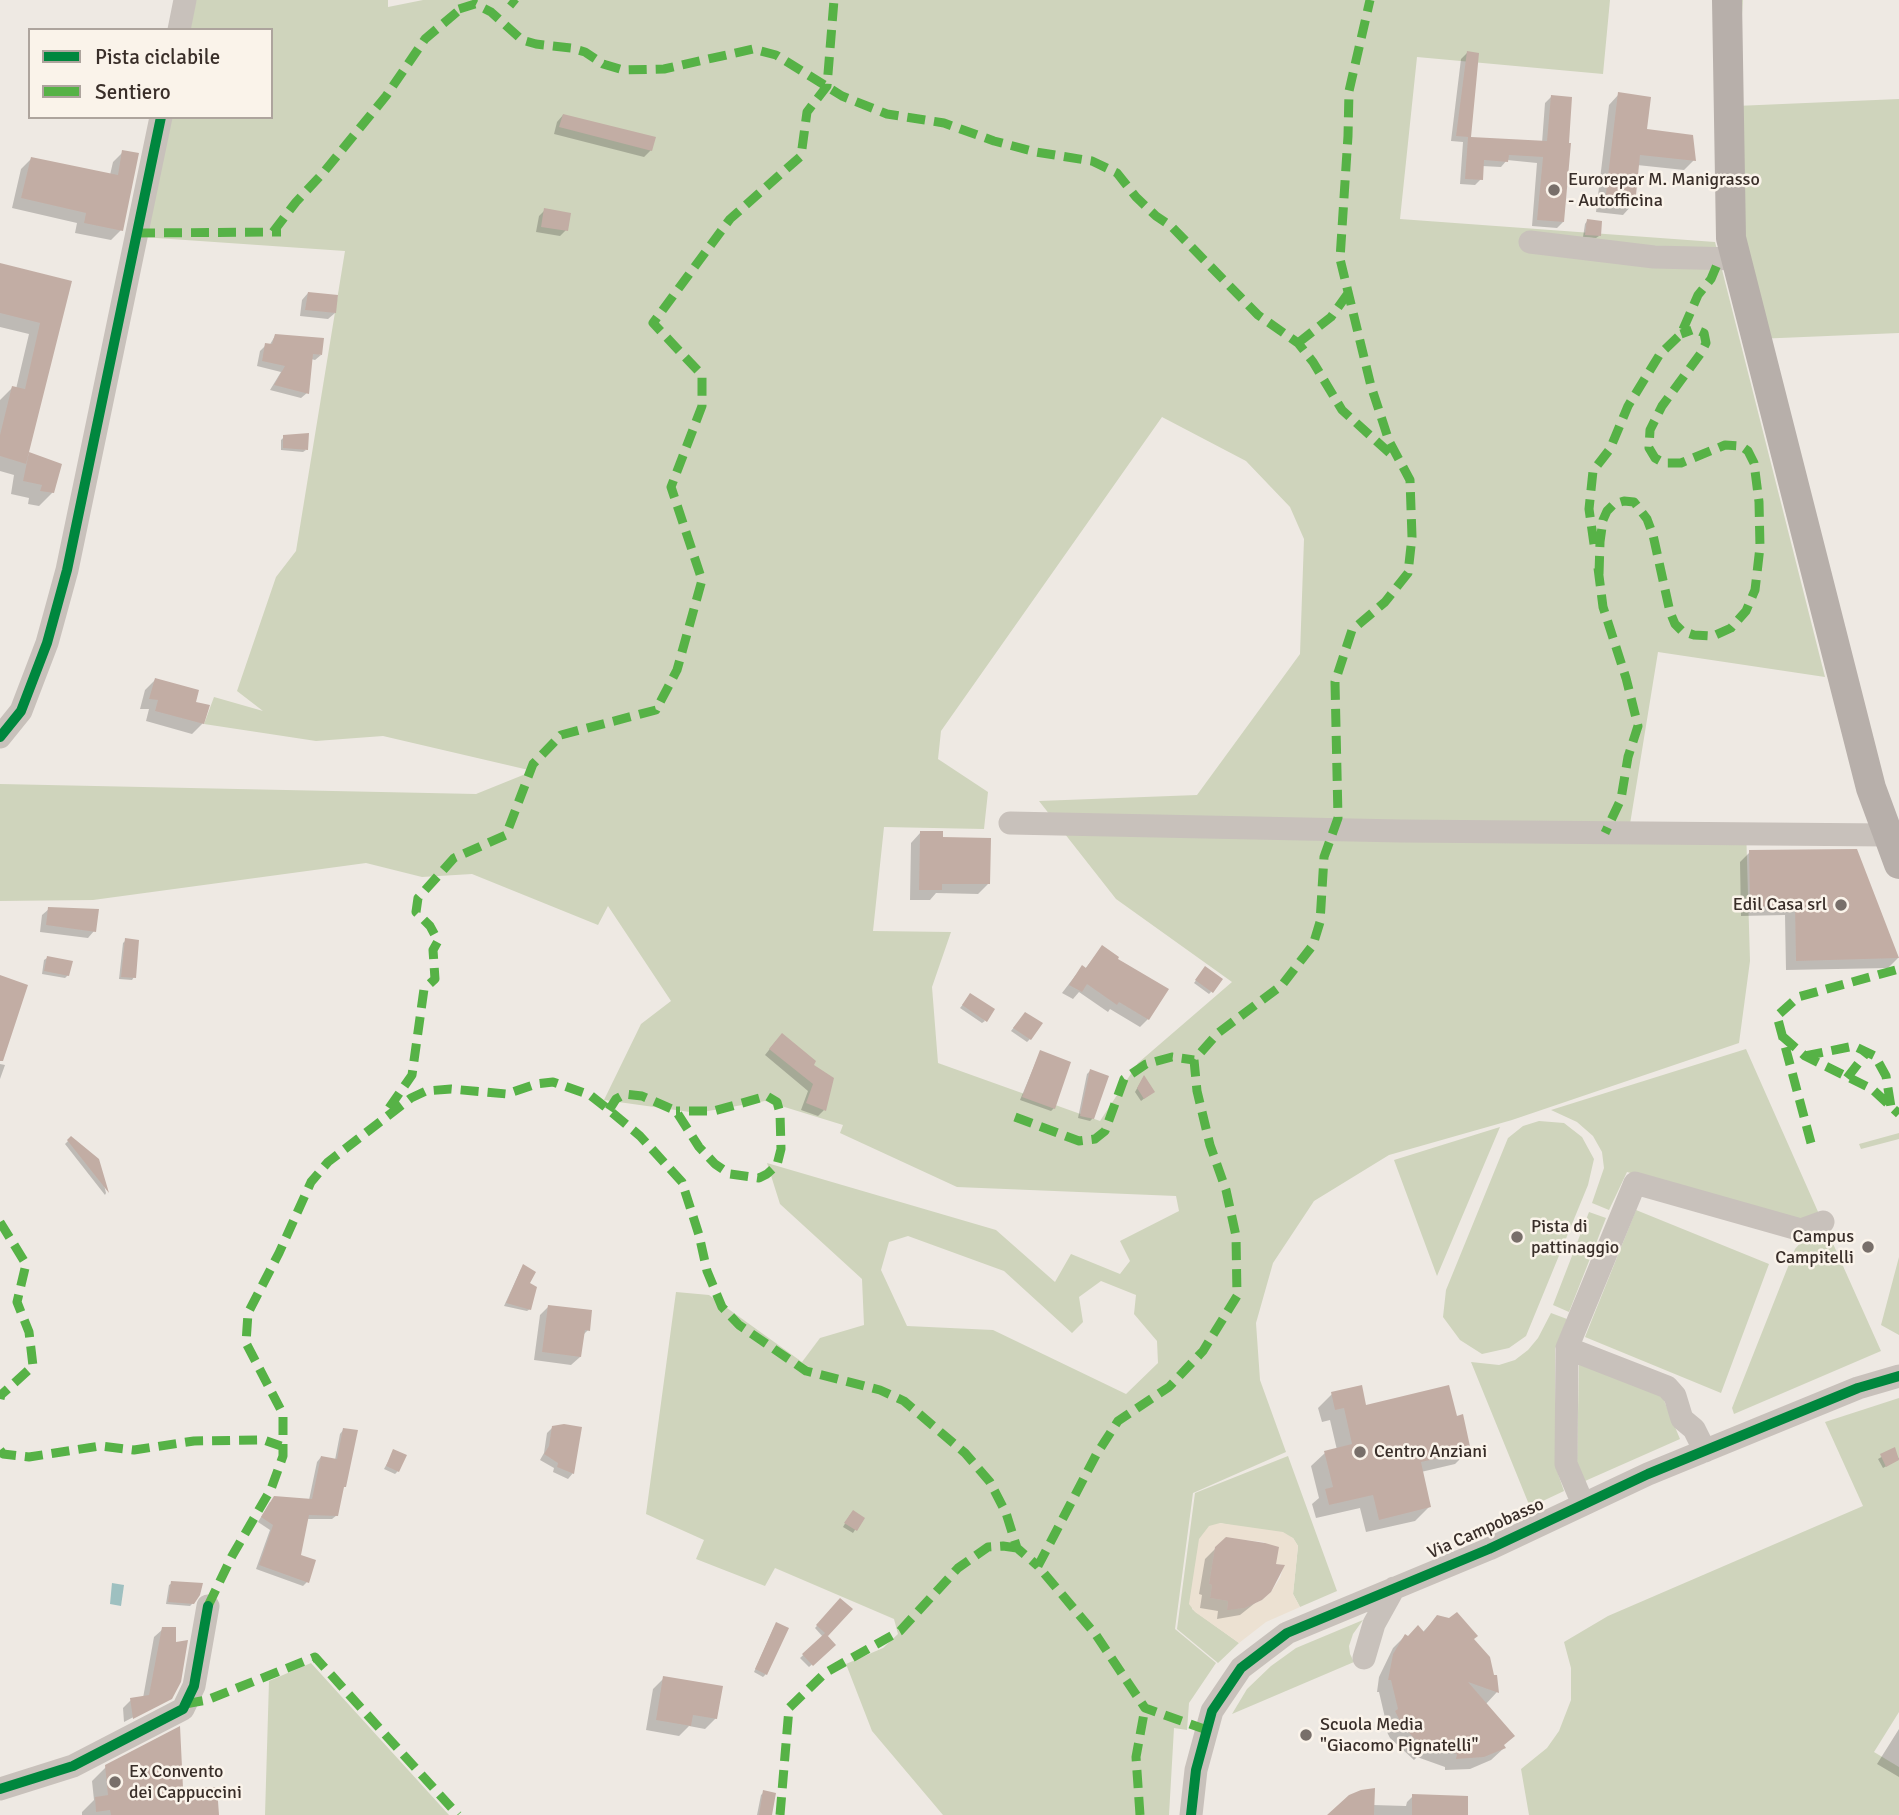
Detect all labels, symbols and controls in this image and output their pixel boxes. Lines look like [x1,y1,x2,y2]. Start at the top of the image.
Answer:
legend [28,28,273,119]
text: Pista ciclabile [95,44,220,70]
text: Sentiero [95,79,171,105]
place label: Eurorepar M. Manigrasso - Autofficina [1568,169,1760,212]
marker: Eurorepar M. Manigrasso - Autofficina [1546,182,1562,198]
place label: Edil Casa srl [1733,894,1827,916]
marker: Edil Casa srl [1833,897,1849,913]
place label: Pista di pattinaggio [1531,1216,1619,1258]
place label: Campus Campitelli [1775,1226,1854,1268]
marker: Pista di pattinaggio [1509,1229,1525,1245]
marker: Campus Campitelli [1860,1239,1876,1255]
place label: Centro Anziani [1374,1441,1487,1463]
marker: Centro Anziani [1352,1444,1368,1460]
street label: Via Campobasso [1424,1494,1548,1564]
place label: Scuola Media "Giacomo Pignatelli" [1320,1714,1478,1756]
marker: Scuola Media "Giacomo Pignatelli" [1298,1727,1314,1743]
place label: Ex Convento dei Cappuccini [129,1761,242,1803]
marker: Ex Convento dei Cappuccini [107,1774,123,1790]

